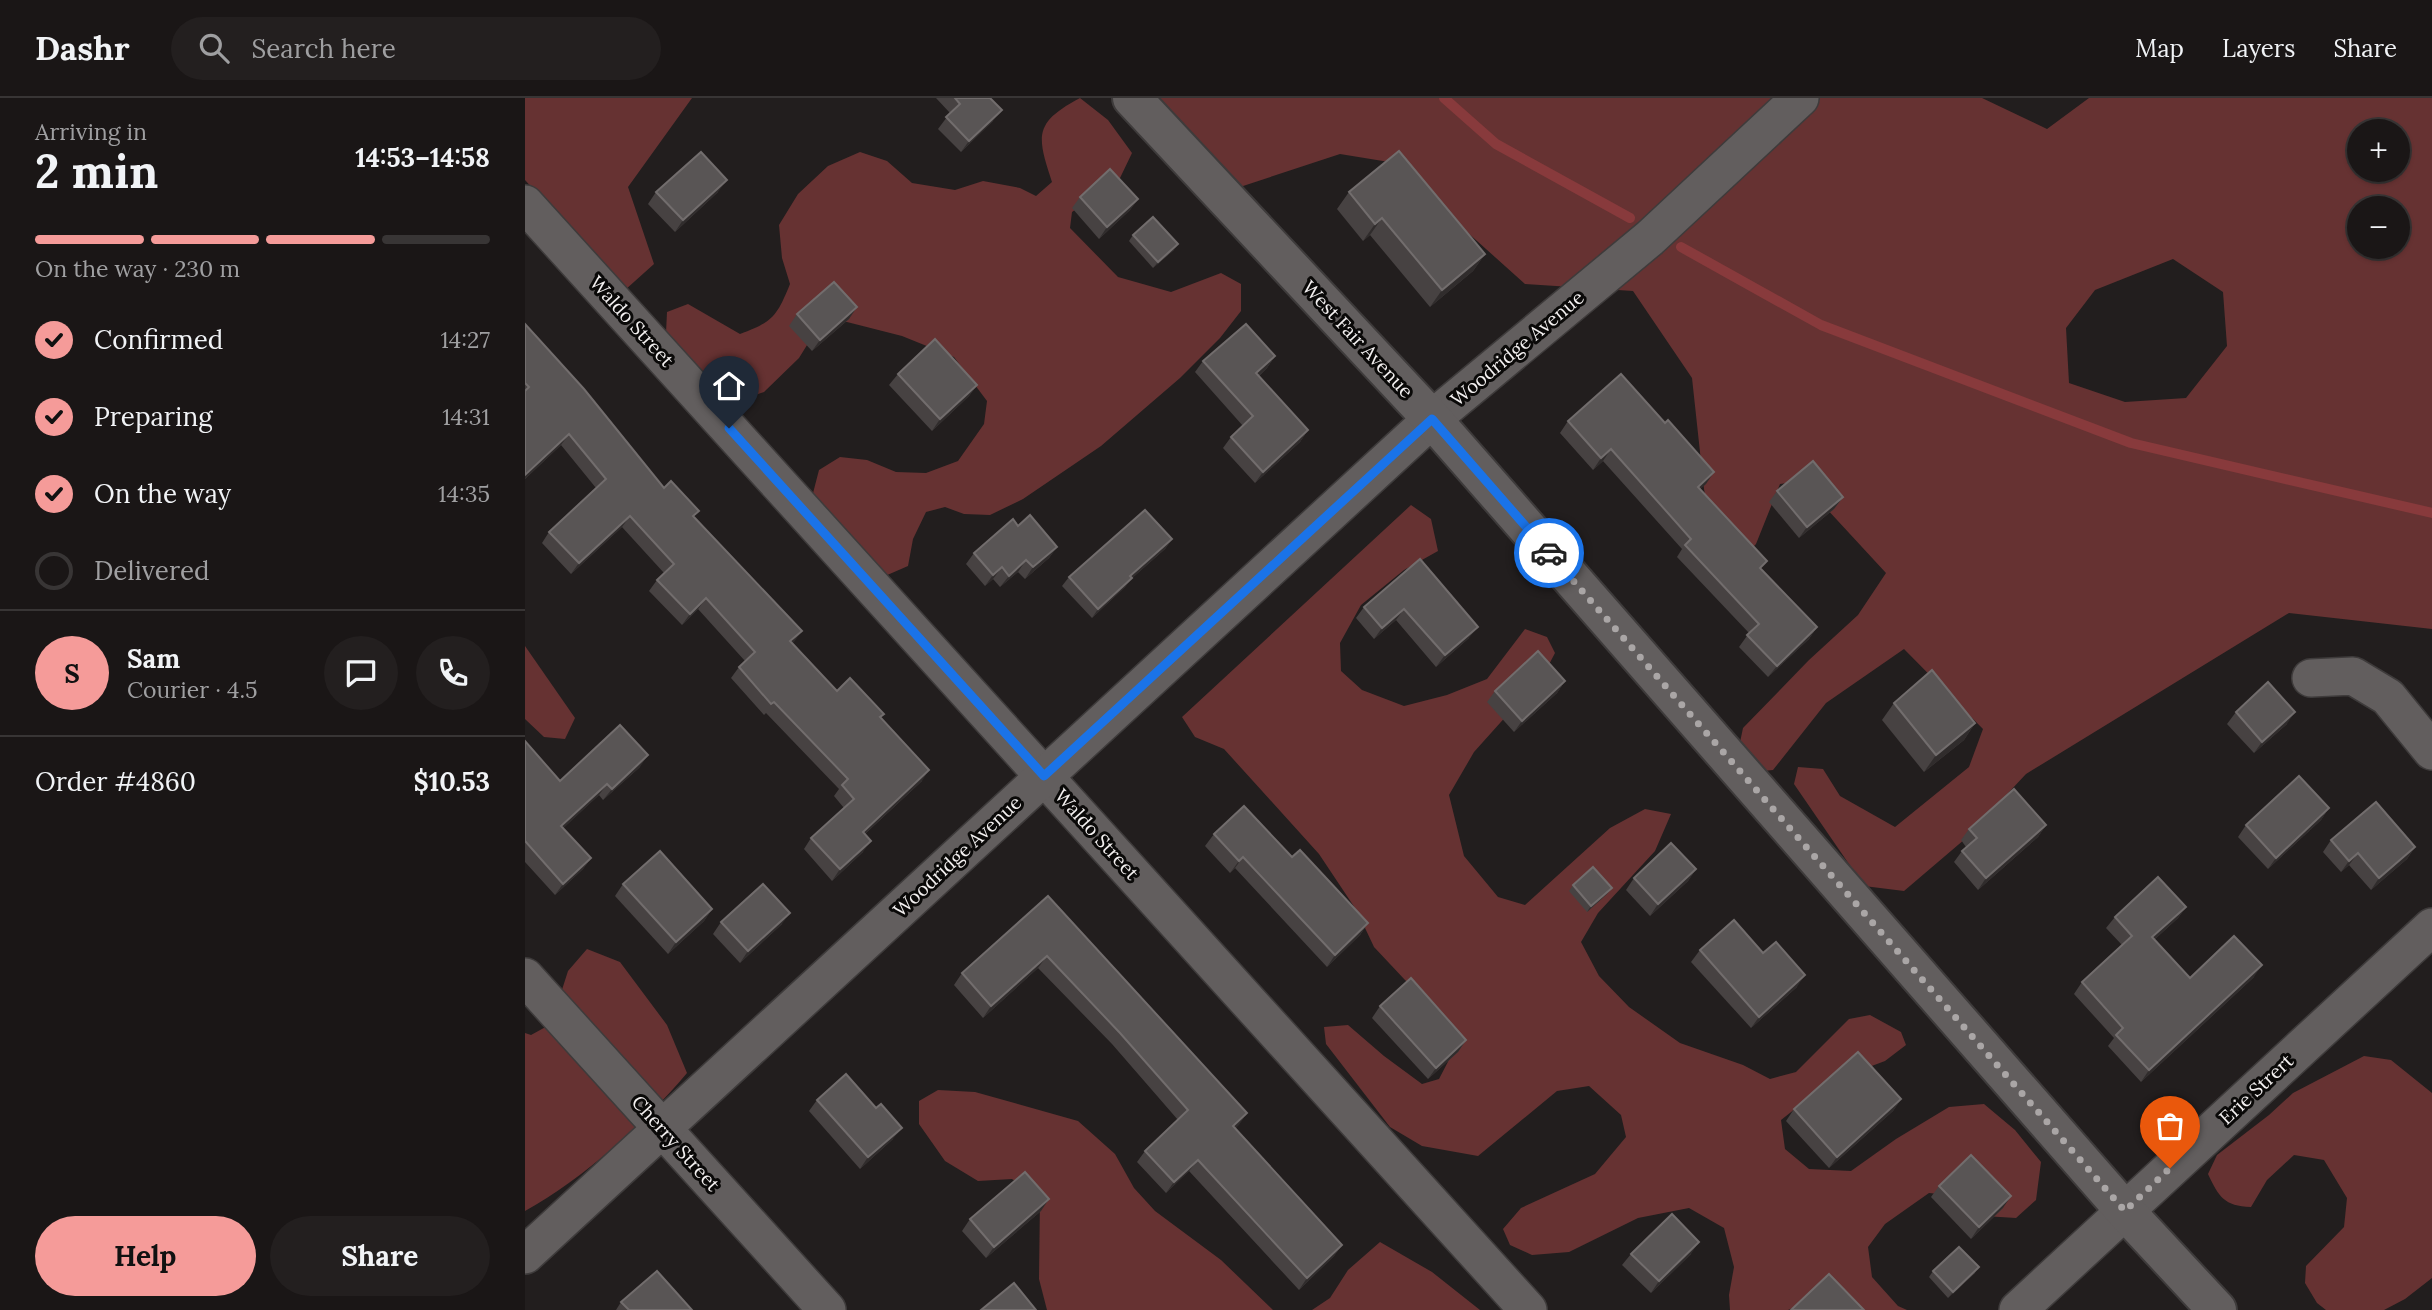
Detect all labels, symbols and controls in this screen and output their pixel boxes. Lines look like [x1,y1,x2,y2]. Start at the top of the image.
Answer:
search box [171,17,661,80]
text: Dashr [35,27,129,69]
icon: search [195,29,233,67]
text: Search here [251,32,396,65]
text: Map [2135,33,2184,64]
text: Layers [2222,33,2295,64]
text: Share [2333,33,2397,64]
text: Arriving in [35,117,147,146]
map controls [2347,119,2410,259]
button: + [2347,119,2410,182]
text: 14:53–14:58 [355,141,490,174]
text: 2 min [35,142,158,201]
button: − [2347,196,2410,259]
text: On the way · 230 m [35,254,240,283]
street label: Waldo Street [585,270,680,372]
street label: West Fair Avenue [1297,275,1419,403]
street label: Woodridge Avenue [1445,285,1589,411]
icon: check [35,321,73,359]
text: Confirmed [94,323,223,356]
text: 14:27 [440,325,490,354]
pin [699,356,759,428]
icon: home [710,367,748,405]
icon: check [35,398,73,436]
text: Preparing [94,400,213,433]
text: 14:31 [442,402,490,431]
icon: check [35,475,73,513]
text: On the way [94,477,231,510]
text: 14:35 [438,479,490,508]
courier [1514,518,1584,588]
icon: car [1530,534,1568,572]
text: Delivered [94,554,210,587]
button: chat [324,636,398,710]
button: phone [416,636,490,710]
text: Sam [127,642,180,675]
text: S [64,657,80,690]
text: Courier · 4.5 [127,675,258,704]
text: Order #4860 [35,765,196,798]
text: $10.53 [413,765,490,798]
street label: Waldo Street [1050,783,1145,885]
street label: Woodridge Avenue [888,790,1026,922]
street label: Erie Strert [2214,1048,2299,1129]
street label: Cherry Street [627,1090,726,1196]
pin [2140,1096,2200,1168]
icon: bag [2151,1107,2189,1145]
button: Help [35,1216,256,1296]
button: Share [270,1216,490,1296]

